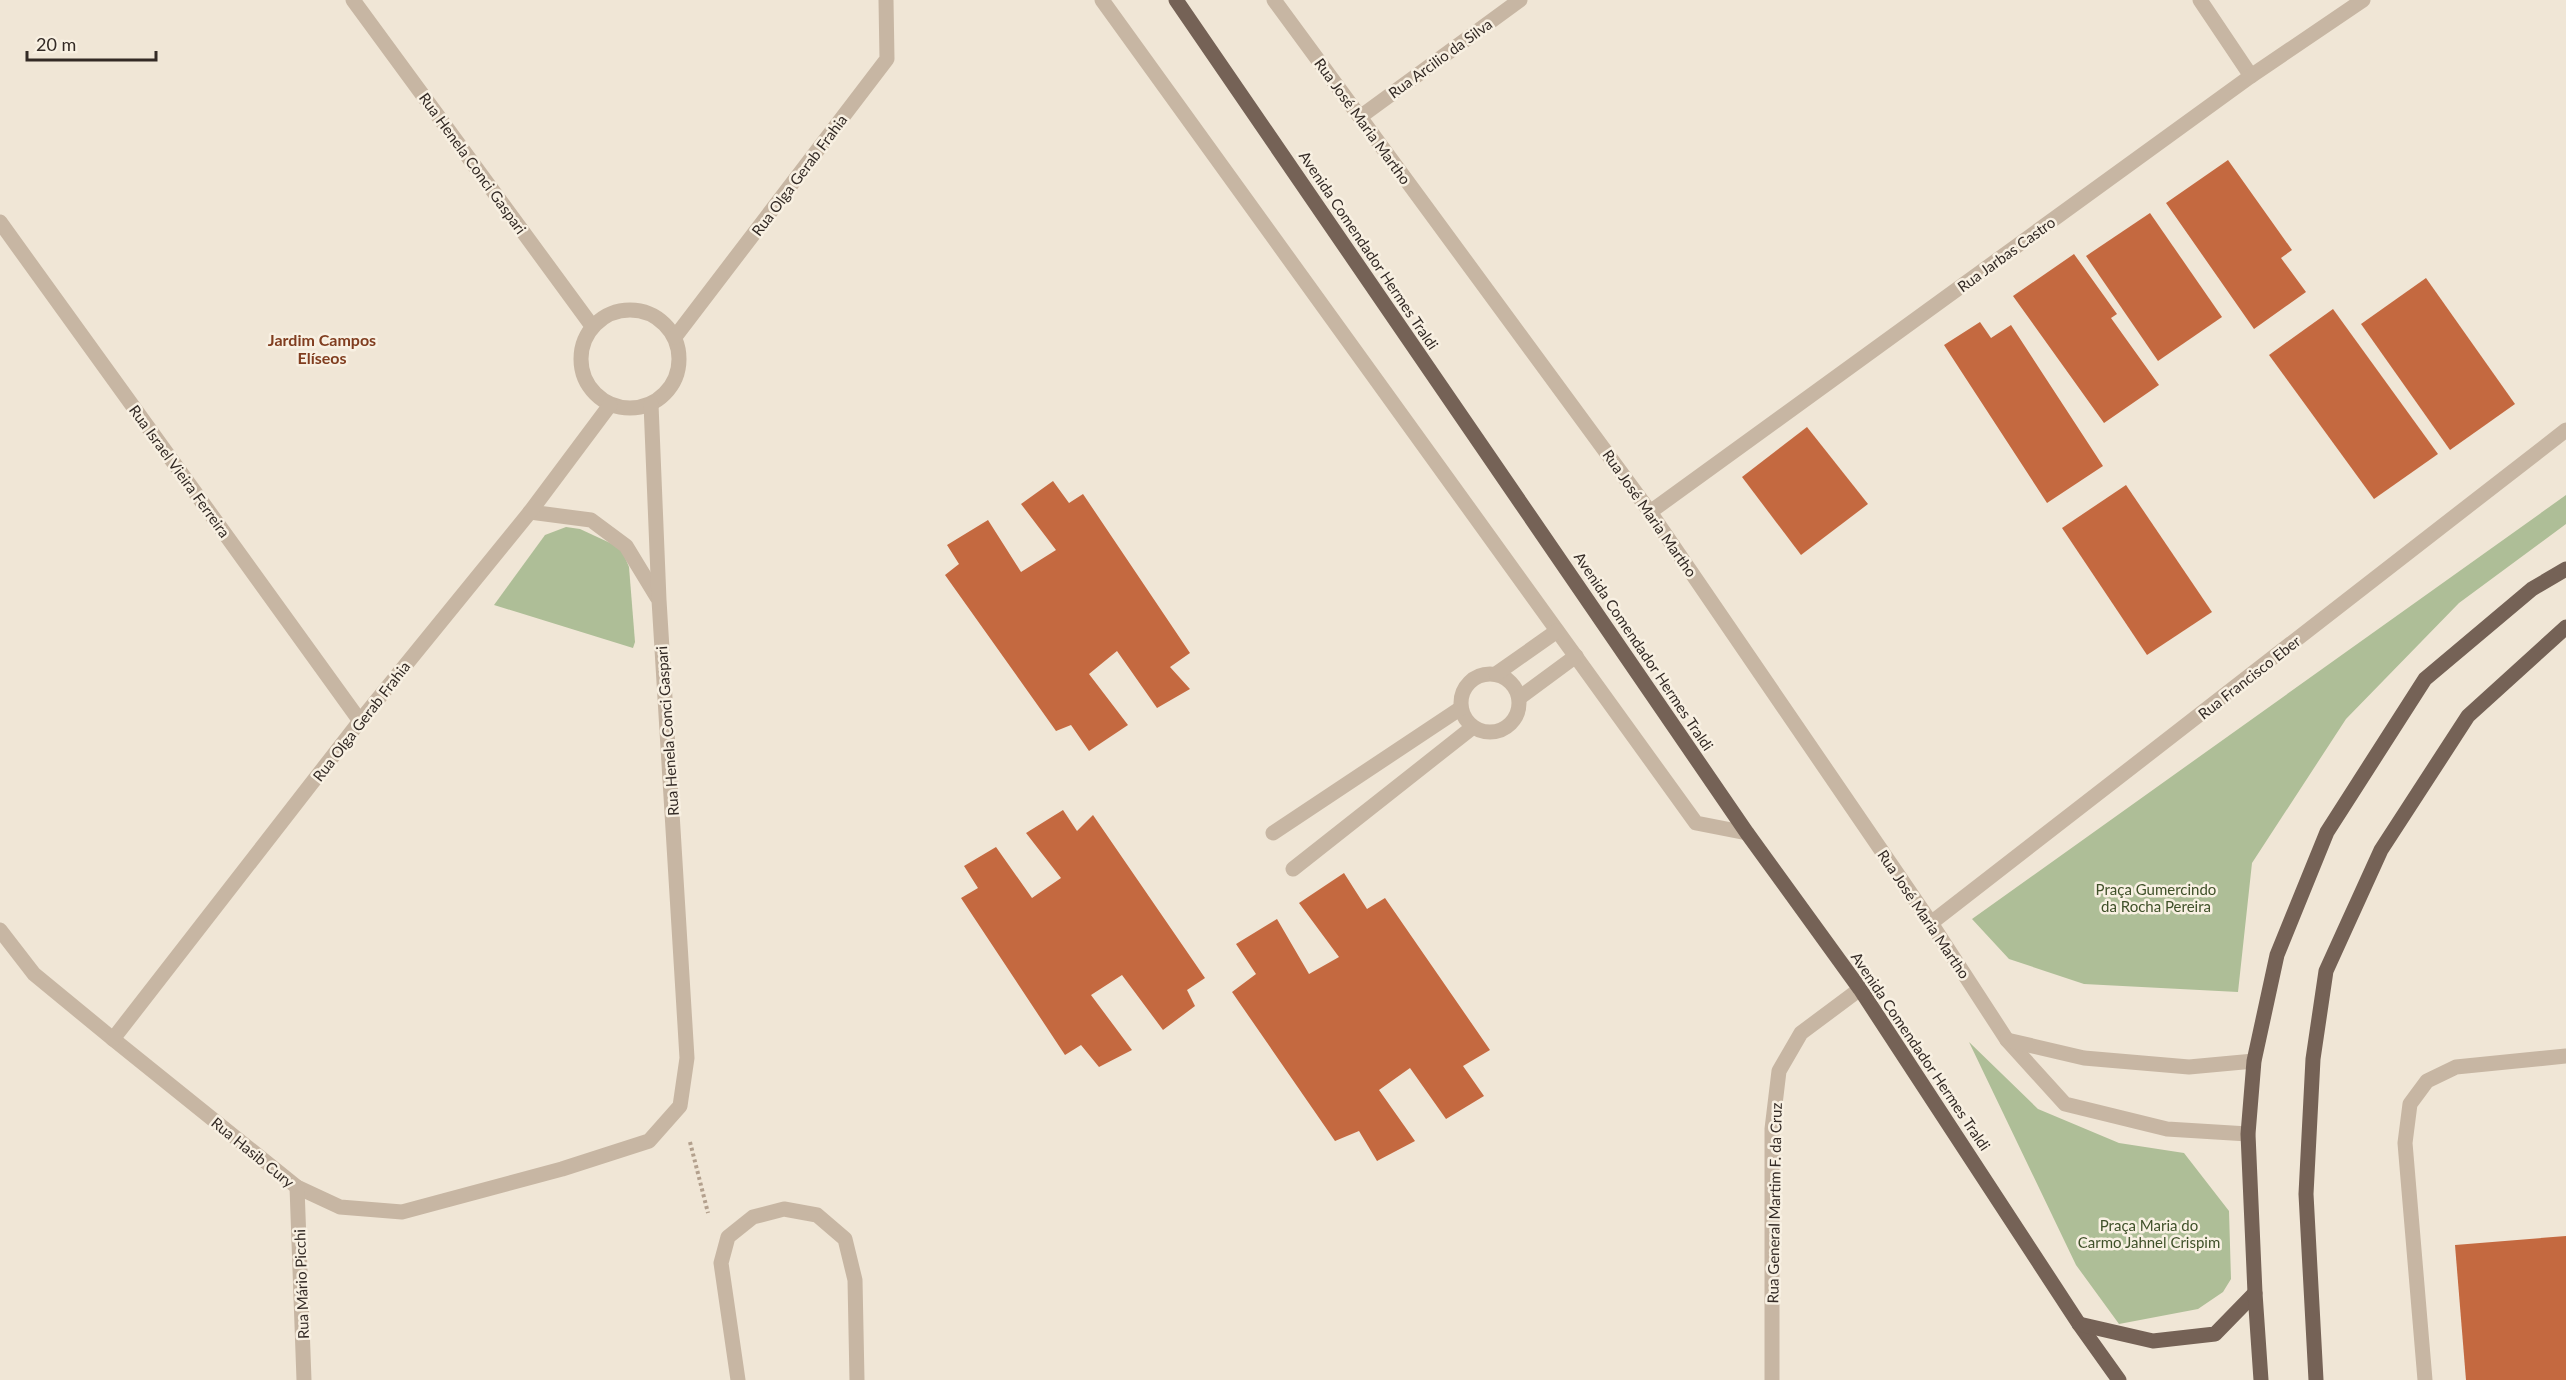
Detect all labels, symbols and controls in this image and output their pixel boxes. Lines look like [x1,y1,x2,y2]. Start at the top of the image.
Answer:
street label: Rua Arcilio da Silva [1385,14,1495,102]
scale bar [27,24,156,62]
text: 20 m [36,33,76,55]
street label: Rua José Maria Martho [1311,54,1415,188]
street label: Rua Henela Conci Gaspari [416,89,530,237]
street label: Rua Olga Gerab Frahia [748,111,850,239]
street label: Avenida Comendador Hermes Traldi [1296,147,1442,353]
street label: Rua Jarbas Castro [1954,212,2058,296]
district label: Jardim Campos Elíseos [268,330,376,367]
street label: Rua Israel Vieira Ferreira [126,401,234,541]
street label: Rua José Maria Martho [1599,446,1701,580]
street label: Avenida Comendador Hermes Traldi [1571,548,1717,754]
street label: Rua Francisco Eber [2194,631,2304,722]
street label: Rua Henela Conci Gaspari [652,646,682,816]
street label: Rua Olga Gerab Frahia [309,657,413,785]
street label: Rua José Maria Martho [1874,846,1974,982]
park label: Praça Gumercindo da Rocha Pereira [2096,880,2216,915]
street label: Avenida Comendador Hermes Traldi [1848,948,1994,1154]
street label: Rua General Martim F. da Cruz [1763,1102,1785,1304]
street label: Rua Hasib Cury [208,1113,298,1191]
park label: Praça Maria do Carmo Jahnel Crispim [2078,1216,2220,1251]
street label: Rua Mário Picchi [290,1229,312,1339]

